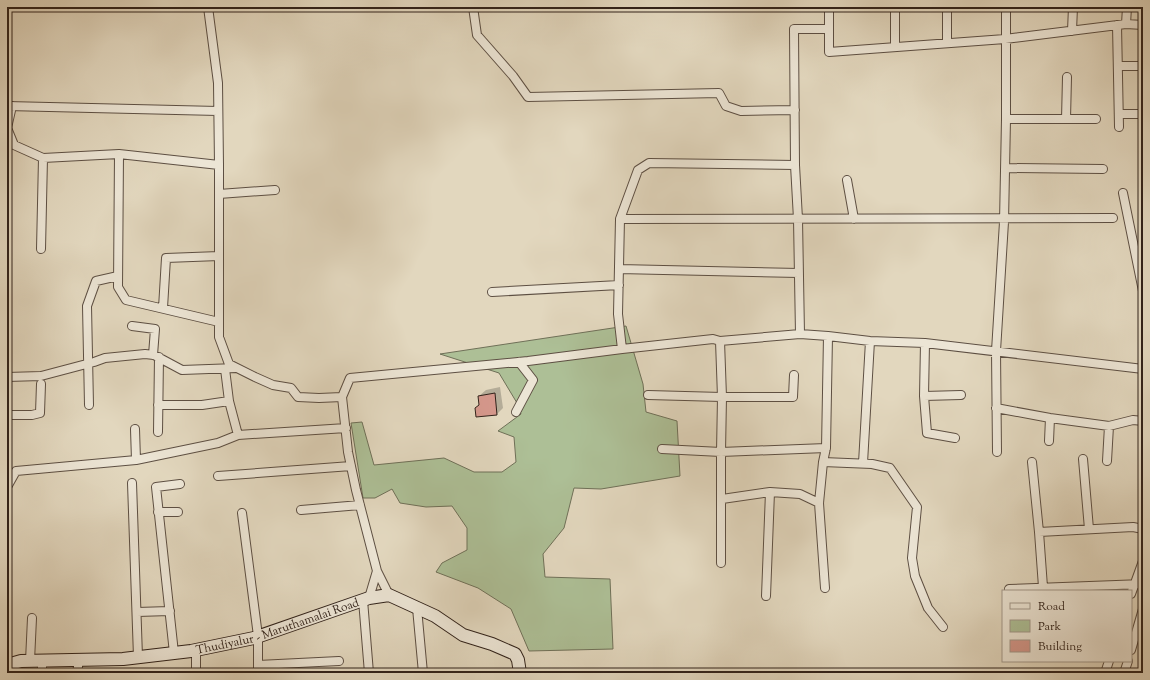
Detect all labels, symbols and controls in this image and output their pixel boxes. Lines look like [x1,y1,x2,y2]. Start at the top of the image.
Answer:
legend [1002,590,1132,662]
street label: Thudiyalur - Maruthamalai Road [194,594,362,660]
text: Road [1038,598,1065,616]
text: Park [1038,618,1061,636]
text: Building [1038,638,1082,656]

